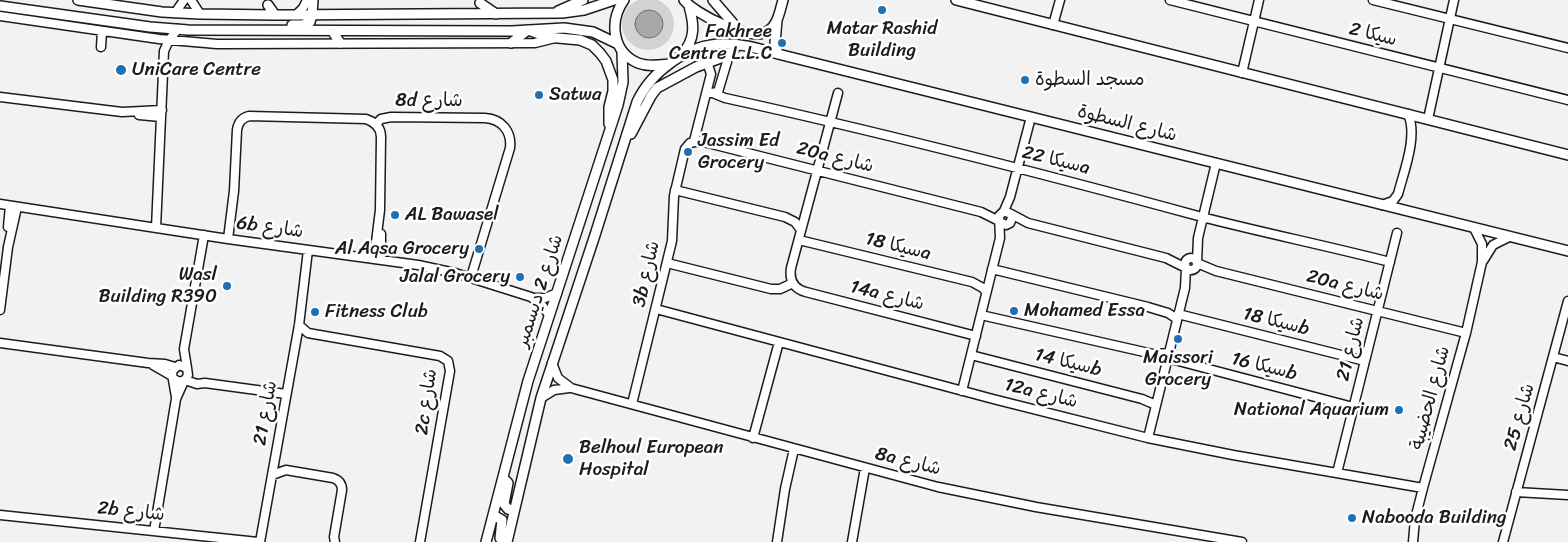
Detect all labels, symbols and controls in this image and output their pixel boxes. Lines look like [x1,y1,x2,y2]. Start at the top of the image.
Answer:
marker: Matar Rashid Building [876,4,888,16]
place label: Matar Rashid Building [827,18,937,62]
street label: سيكا 2 [1347,18,1399,52]
place label: Fakhree Centre L.L.C [669,21,772,65]
marker: Fakhree Centre L.L.C [776,37,788,49]
place label: UniCare Centre [132,59,261,81]
marker: UniCare Centre [114,63,128,77]
place label: مسجد السطوة [1035,69,1145,91]
marker: مسجد السطوة [1019,74,1031,86]
place label: Satwa [549,84,601,106]
marker: Satwa [533,89,545,101]
street label: 8d شارع [395,90,463,112]
street label: شارع السطوة [1075,101,1179,147]
place label: Jassim Ed Grocery [698,130,779,174]
street label: 20a شارع [794,137,876,179]
street label: سيكا 22a [1020,142,1092,180]
marker: Jassim Ed Grocery [682,146,694,158]
place label: AL Bawasel [405,204,499,226]
marker: AL Bawasel [389,209,401,221]
street label: 6b شارع [235,212,305,244]
street label: سيكا 18a [863,228,933,266]
street label: شارع 2 ديسمبر [511,232,569,350]
place label: Al Aqsa Grocery [335,238,469,260]
street label: 3b شارع [628,239,666,309]
marker: Al Aqsa Grocery [473,243,485,255]
place label: Wasl Building R390 [98,264,217,308]
street label: 20a شارع [1304,265,1386,307]
place label: Jalal Grocery [400,266,510,288]
marker: Jalal Grocery [514,271,526,283]
street label: 14a شارع [848,276,926,316]
marker: Wasl Building R390 [221,280,233,292]
place label: Mohamed Essa [1024,300,1145,322]
place label: Fitness Club [325,301,428,323]
street label: سيكا 18b [1240,303,1312,341]
marker: Mohamed Essa [1008,305,1020,317]
marker: Fitness Club [309,306,321,318]
street label: شارع 21 [1332,315,1370,383]
marker: Maissori Grocery [1172,333,1184,345]
street label: سيكا 14b [1032,344,1104,382]
street label: شارع الحضيبة [1406,344,1456,452]
place label: Maissori Grocery [1143,347,1213,391]
street label: سيكا 16b [1229,348,1299,386]
street label: 2c شارع [411,367,443,437]
street label: 12a شارع [1002,374,1080,414]
street label: شارع 21 [249,379,283,447]
street label: شارع 25 [1500,381,1540,453]
place label: National Aquarium [1234,399,1389,421]
marker: National Aquarium [1393,404,1405,416]
place label: Belhoul European Hospital [579,437,724,481]
street label: 8a شارع [873,443,943,481]
marker: Belhoul European Hospital [561,452,575,466]
street label: 2b شارع [96,497,166,527]
place label: Nabooda Building [1362,507,1507,529]
marker: Nabooda Building [1346,512,1358,524]

